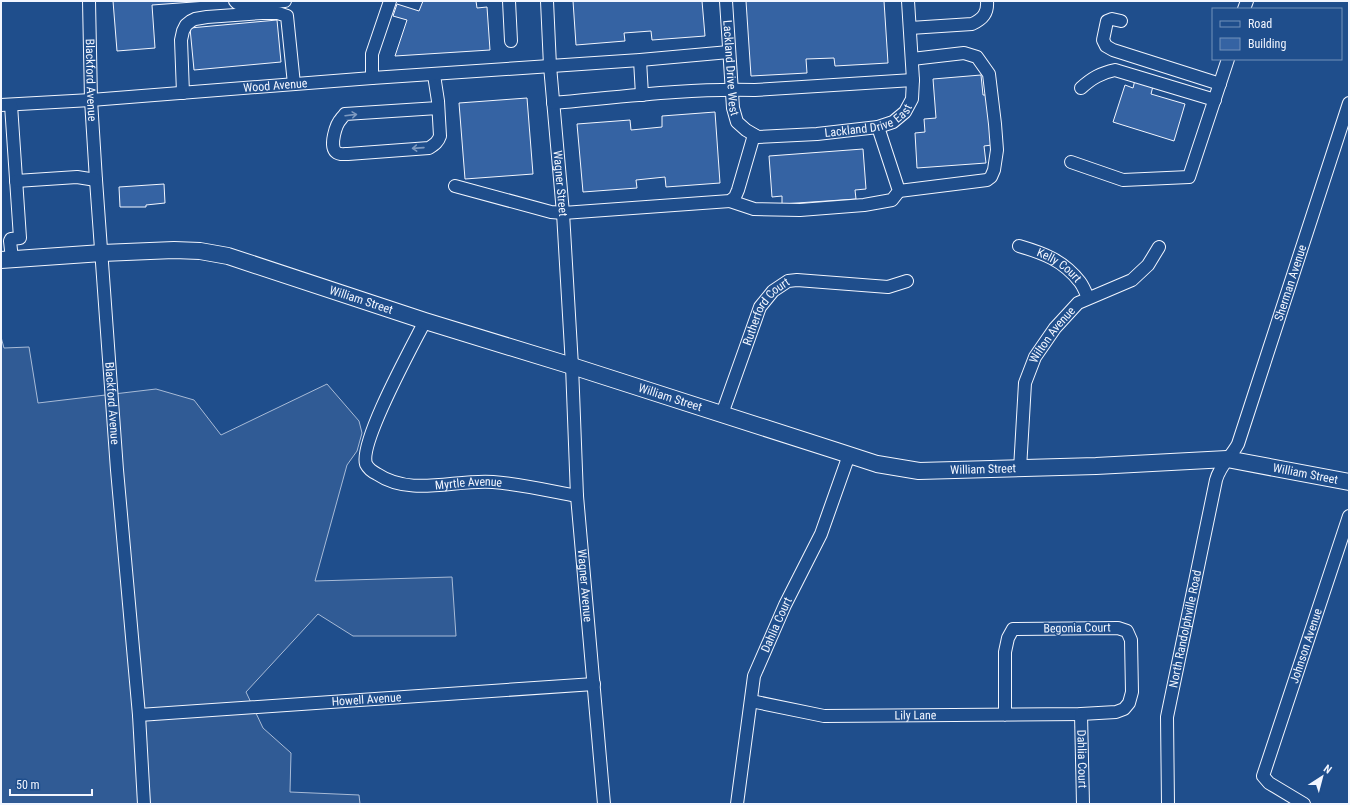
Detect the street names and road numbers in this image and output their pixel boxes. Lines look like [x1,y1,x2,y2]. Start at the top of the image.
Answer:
street label: Lackland Drive West [720,20,742,118]
street label: Blackford Avenue [83,38,99,122]
street label: Wood Avenue [243,76,308,95]
street label: Lackland Drive East [824,101,915,140]
street label: Wagner Street [550,150,570,218]
street label: Sherman Avenue [1272,243,1310,323]
street label: Kelly Court [1035,245,1085,286]
street label: Rutherford Court [740,275,793,347]
street label: William Street [328,283,395,317]
street label: Wilton Avenue [1026,304,1078,365]
street label: Blackford Avenue [102,361,122,445]
street label: William Street [637,381,704,414]
street label: William Street [950,461,1017,477]
street label: William Street [1272,461,1340,487]
street label: Myrtle Avenue [434,475,503,492]
street label: Wagner Avenue [575,549,595,623]
street label: North Randolphville Road [1166,569,1204,689]
street label: Dahlia Court [758,595,795,654]
street label: Johnson Avenue [1287,606,1325,685]
street label: Begonia Court [1043,620,1111,636]
street label: Howell Avenue [331,690,402,709]
street label: Lily Lane [894,708,937,722]
street label: Dahlia Court [1074,730,1090,789]

